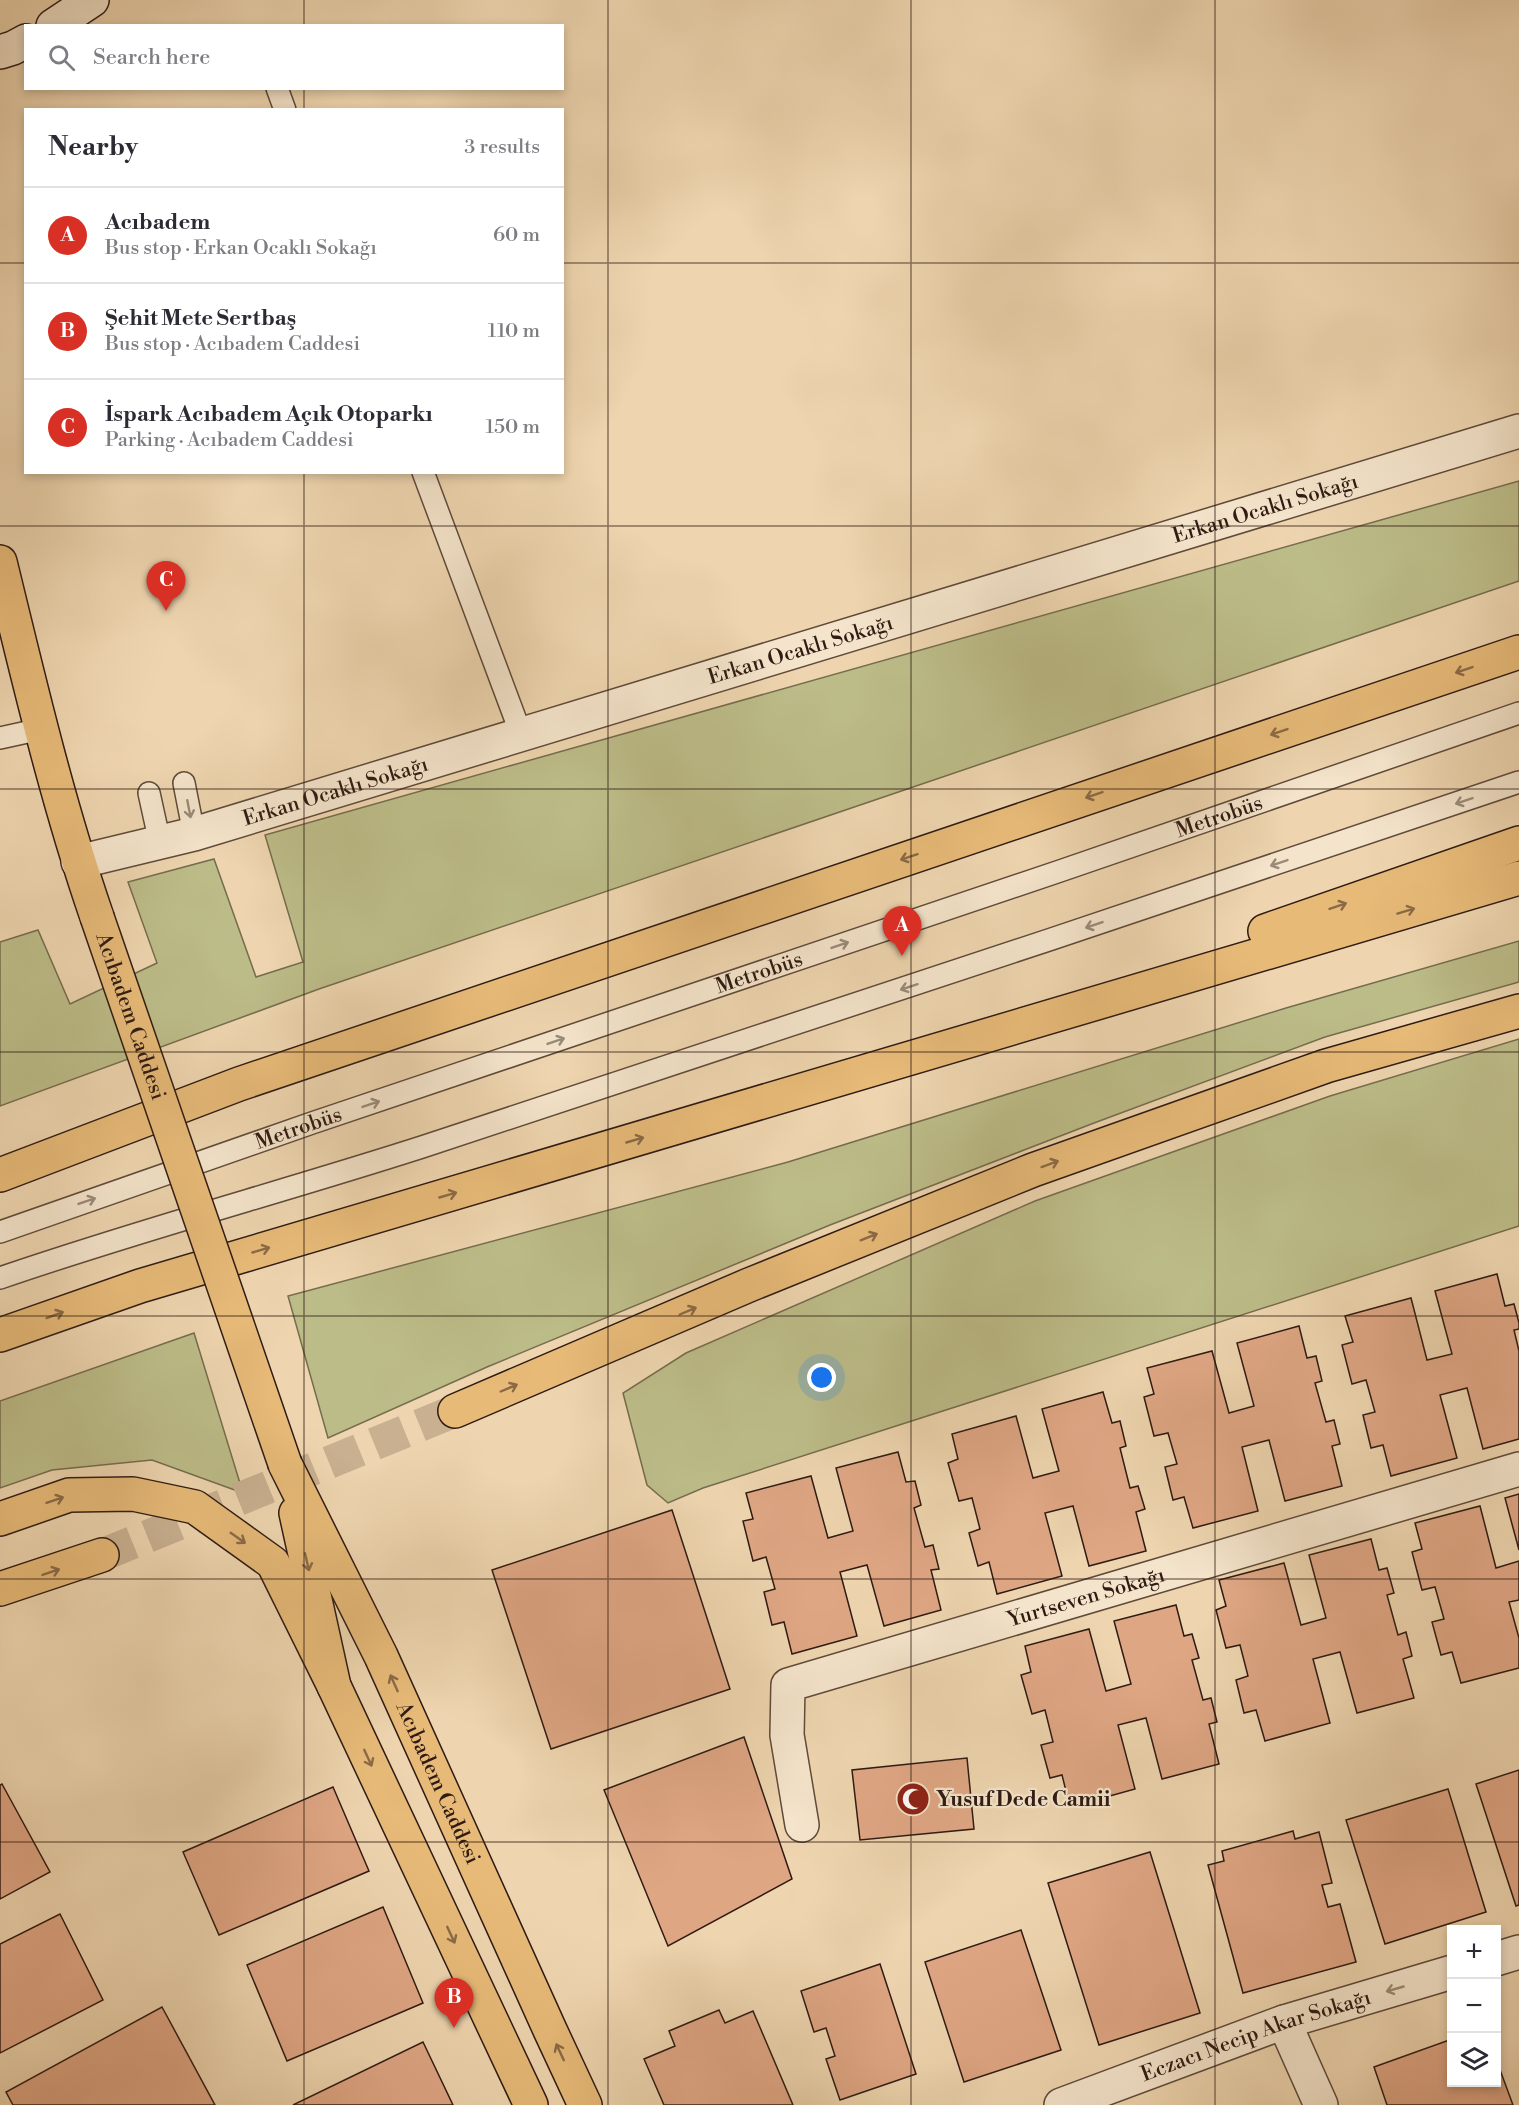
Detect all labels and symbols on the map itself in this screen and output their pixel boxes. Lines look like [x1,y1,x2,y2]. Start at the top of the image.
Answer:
street label: Erkan Ocaklı Sokağı [1170,469,1361,550]
pin: C [146,562,186,611]
street label: Erkan Ocaklı Sokağı [705,610,897,691]
one-way arrow [1455,666,1474,677]
one-way arrow [1270,728,1289,739]
street label: Erkan Ocaklı Sokağı [240,752,432,832]
one-way arrow [1085,790,1104,801]
street label: Metrobüs [1172,790,1266,844]
one-way arrow [1455,796,1474,807]
one-way arrow [184,798,195,818]
one-way arrow [900,852,919,863]
one-way arrow [1270,858,1289,869]
one-way arrow [1328,899,1347,910]
one-way arrow [1396,905,1415,916]
pin: A [882,906,922,956]
one-way arrow [1085,921,1104,932]
street label: Acıbadem Caddesi [89,929,171,1104]
one-way arrow [830,939,849,950]
street label: Metrobüs [712,947,806,1000]
one-way arrow [900,982,919,993]
one-way arrow [546,1035,565,1046]
one-way arrow [361,1097,380,1108]
street label: Metrobüs [252,1102,346,1156]
one-way arrow [625,1134,644,1145]
one-way arrow [1040,1158,1058,1169]
one-way arrow [438,1189,457,1200]
one-way arrow [77,1195,96,1206]
one-way arrow [859,1231,877,1242]
one-way arrow [251,1244,270,1255]
one-way arrow [679,1305,697,1316]
one-way arrow [45,1309,64,1320]
your location [807,1363,836,1392]
one-way arrow [499,1382,518,1393]
one-way arrow [45,1494,64,1505]
one-way arrow [230,1532,246,1544]
one-way arrow [301,1552,313,1571]
street label: Yurtseven Sokağı [1004,1562,1168,1634]
one-way arrow [41,1566,60,1577]
one-way arrow [387,1674,398,1692]
street label: Acıbadem Caddesi [389,1697,485,1869]
one-way arrow [363,1749,375,1767]
mosque icon: Yusuf Dede Camii [895,1781,931,1817]
place label: Yusuf Dede Camii [936,1787,1111,1813]
one-way arrow [445,1925,457,1943]
pin: B [434,1978,474,2028]
one-way arrow [1386,1984,1405,1995]
street label: Eczacı Necip Akar Sokağı [1138,1985,1374,2088]
one-way arrow [554,2044,566,2062]

